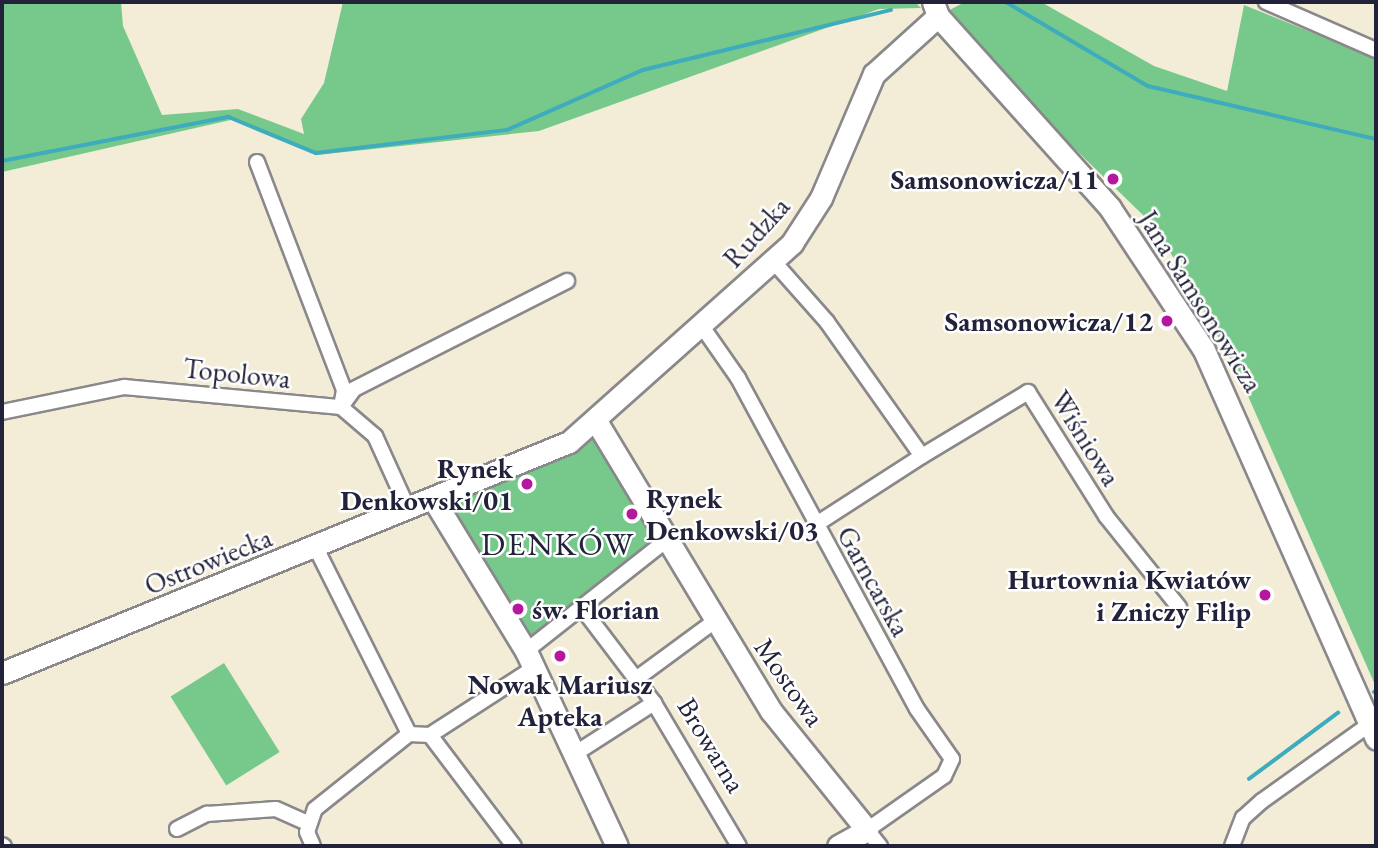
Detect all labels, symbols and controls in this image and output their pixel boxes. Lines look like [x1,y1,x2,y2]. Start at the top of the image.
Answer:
place label: Samsonowicza/11 [890,162,1099,196]
marker: Samsonowicza/11 [1105,171,1121,187]
street label: Rudzka [715,190,797,274]
street label: Jana Samsonowicza [1132,204,1270,398]
place label: Samsonowicza/12 [944,304,1153,338]
marker: Samsonowicza/12 [1159,313,1175,329]
street label: Topolowa [182,351,292,395]
street label: Wiśniowa [1044,384,1128,492]
place label: Rynek Denkowski/01 [340,451,513,517]
marker: Rynek Denkowski/01 [519,476,535,492]
place label: Rynek Denkowski/03 [646,481,819,547]
marker: Rynek Denkowski/03 [624,506,640,522]
street label: Ostrowiecka [139,520,277,602]
street label: Garncarska [830,520,918,642]
district label: DENKÓW [482,525,634,563]
place label: Hurtownia Kwiatów i Zniczy Filip [1008,562,1251,628]
marker: Hurtownia Kwiatów i Zniczy Filip [1257,587,1273,603]
place label: św. Florian [532,592,660,626]
marker: św. Florian [510,601,526,617]
street label: Mostowa [748,632,832,732]
marker: Nowak Mariusz Apteka [552,648,568,664]
place label: Nowak Mariusz Apteka [467,667,653,733]
street label: Browarna [671,692,753,798]

